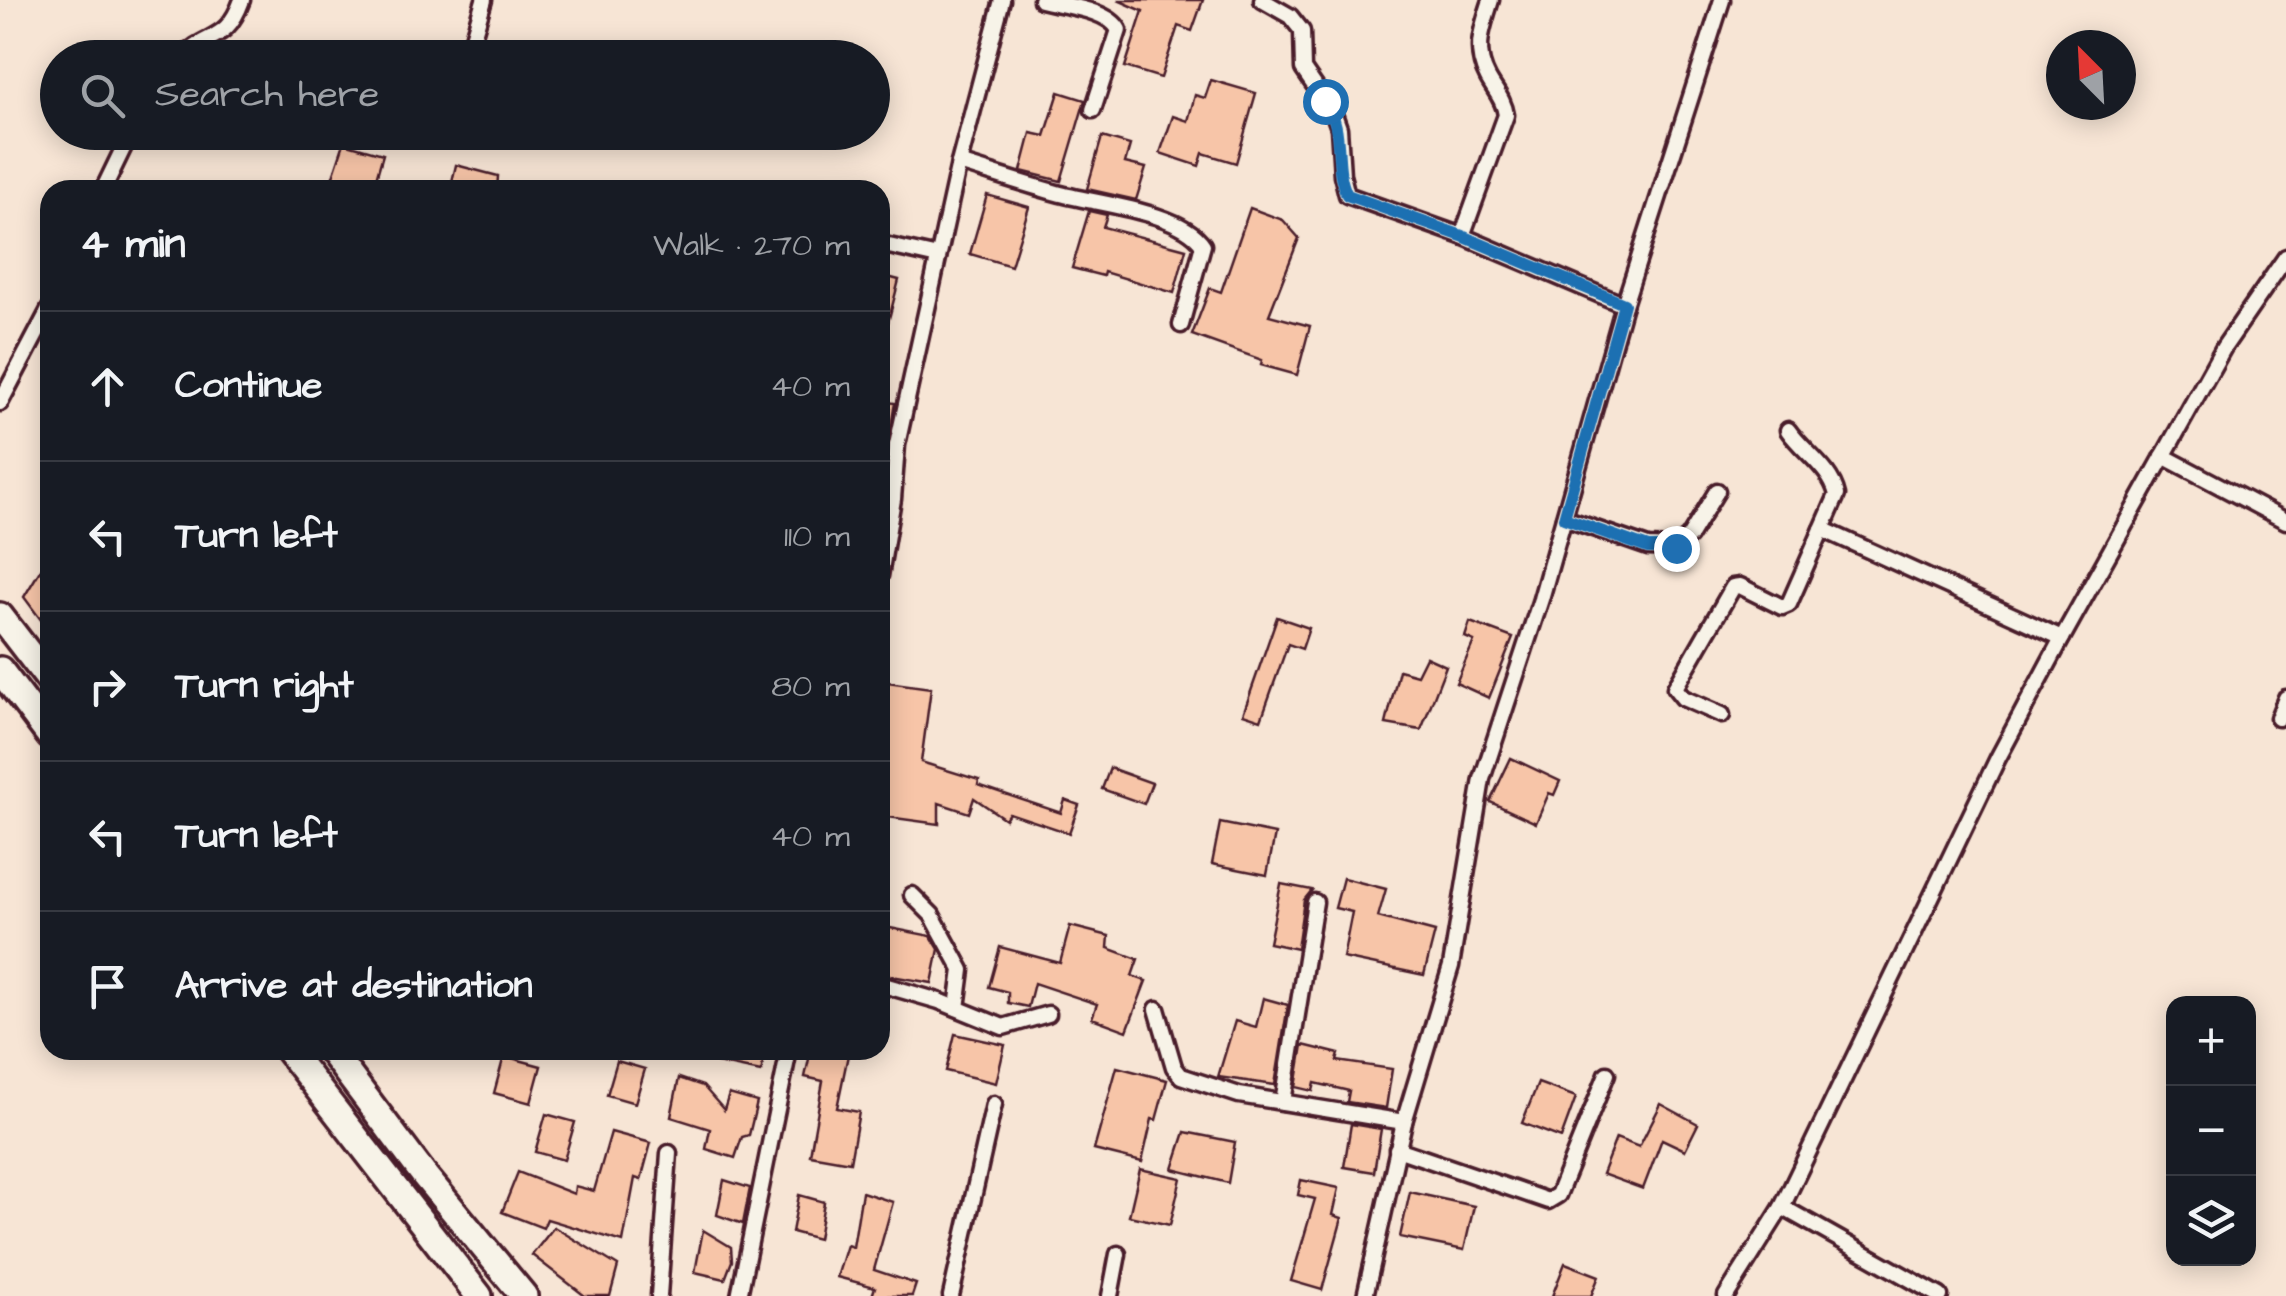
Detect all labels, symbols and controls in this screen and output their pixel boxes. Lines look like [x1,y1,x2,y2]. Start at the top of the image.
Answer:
north arrow [2046,30,2136,120]
search box [40,40,890,150]
icon: search [75,68,130,123]
text: Search here [155,69,379,121]
route start [1303,79,1349,125]
text: 4 min [80,216,185,274]
text: Walk · 270 m [653,223,850,268]
icon: ahead [80,359,135,414]
text: Continue [175,360,322,412]
text: 40 m [770,364,850,409]
icon: left [80,509,135,564]
text: Turn left [175,510,338,562]
text: 110 m [784,514,850,559]
route end [1654,526,1700,572]
icon: right [80,659,135,714]
text: Turn right [175,660,354,712]
text: 80 m [771,664,850,709]
icon: left [80,809,135,864]
text: Turn left [175,810,338,862]
text: 40 m [770,814,850,859]
icon: arrive [80,959,135,1014]
text: Arrive at destination [175,960,532,1012]
map controls [2166,996,2256,1266]
button: + [2166,996,2256,1086]
button: − [2166,1086,2256,1176]
button: layers [2166,1176,2256,1266]

